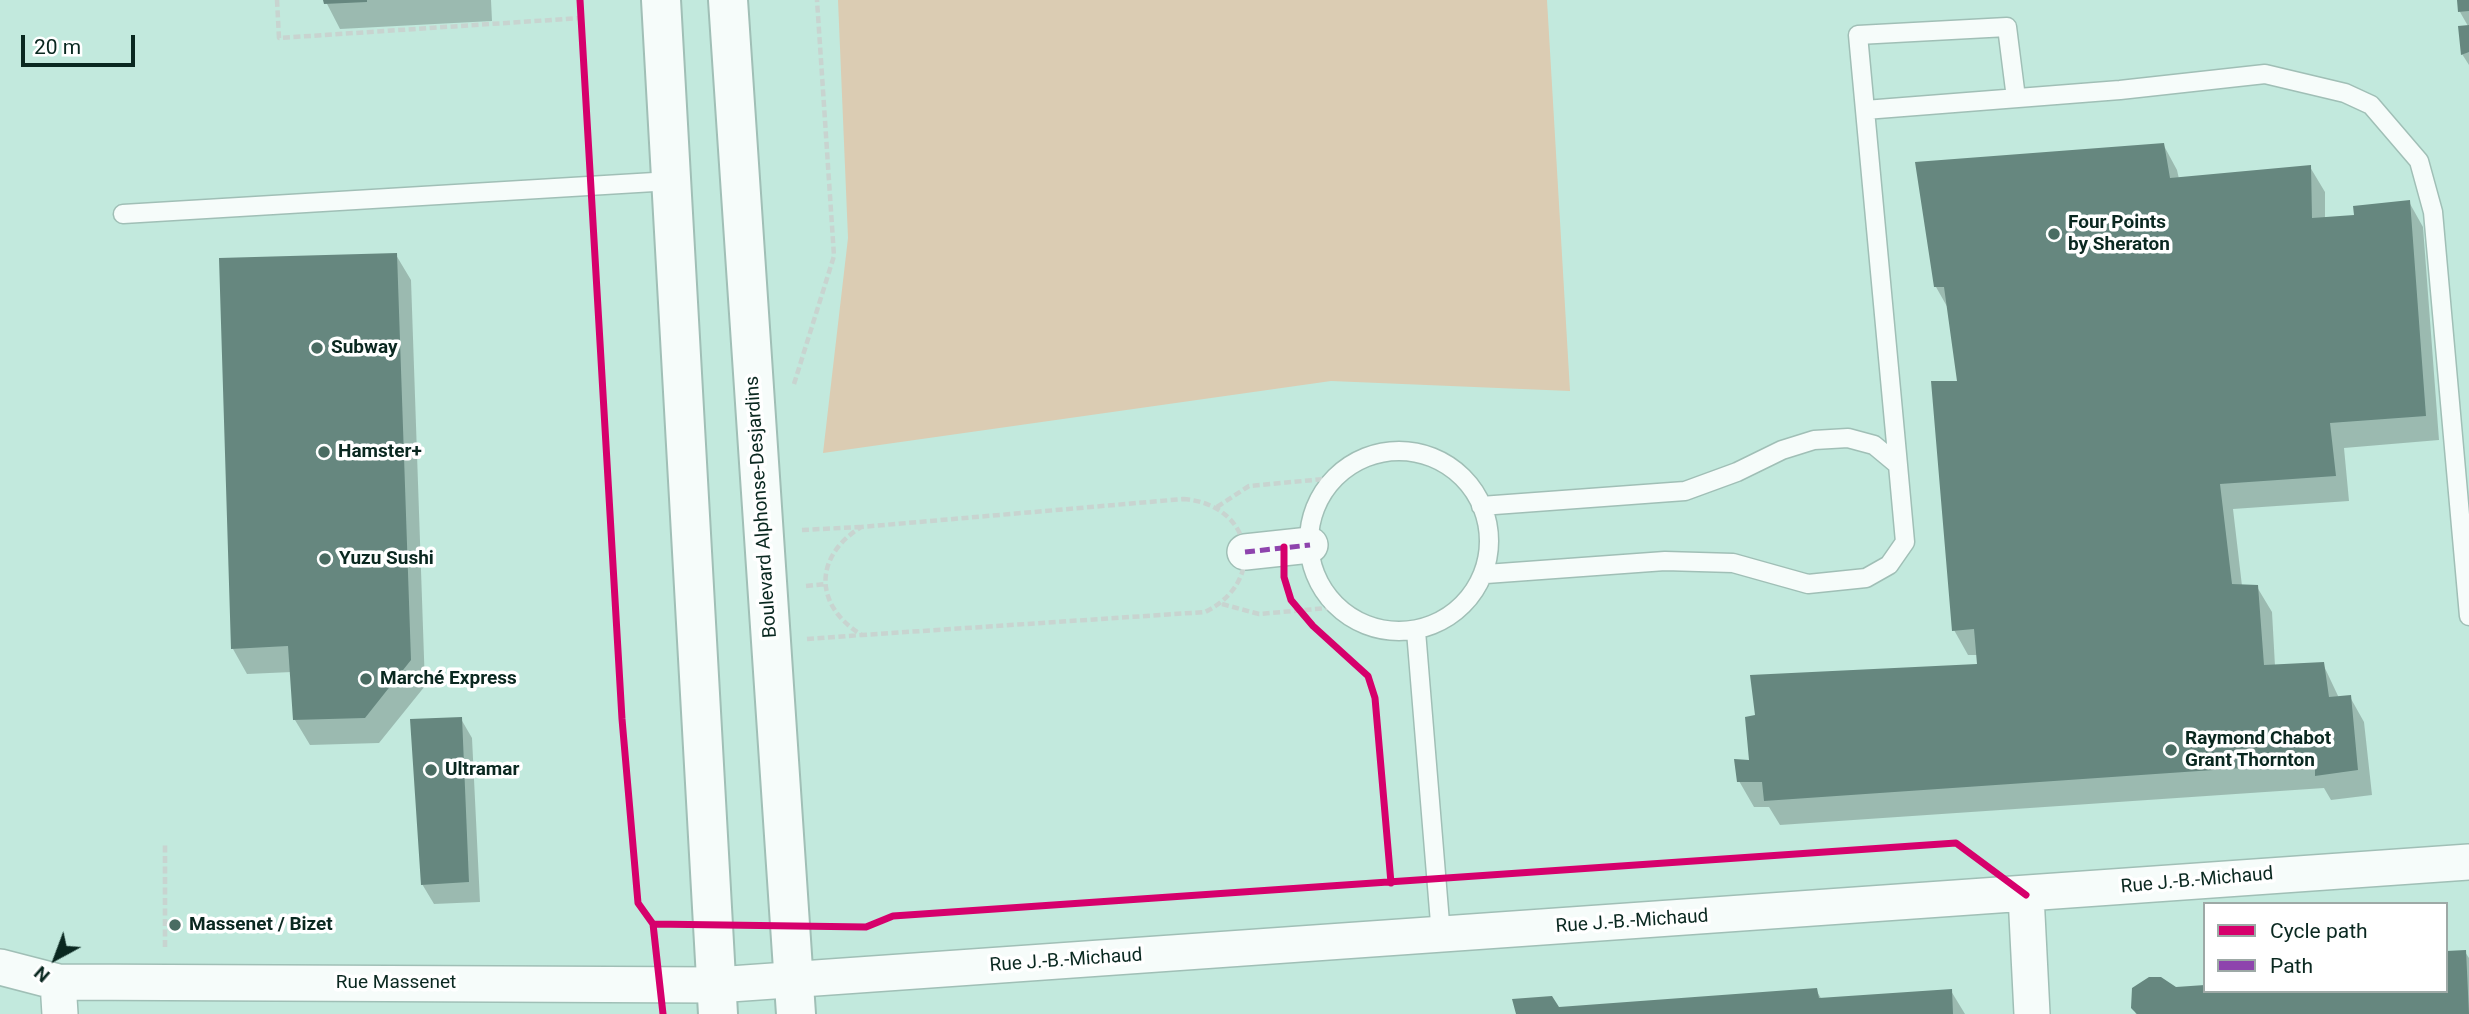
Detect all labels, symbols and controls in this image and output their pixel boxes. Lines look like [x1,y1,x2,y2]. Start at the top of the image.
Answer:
scale bar [24,21,138,65]
text: 20 m [34,35,81,59]
place label: Four Points by Sheraton [2068,212,2170,256]
marker: Four Points by Sheraton [2046,226,2062,242]
place label: Subway [331,337,398,359]
marker: Subway [309,340,325,356]
street label: Boulevard Alphonse-Desjardins [741,375,783,639]
place label: Hamster+ [338,441,422,463]
marker: Hamster+ [316,444,332,460]
place label: Yuzu Sushi [339,548,434,570]
marker: Yuzu Sushi [317,551,333,567]
place label: Marché Express [380,668,517,690]
marker: Marché Express [358,671,374,687]
place label: Raymond Chabot Grant Thornton [2185,728,2331,772]
marker: Raymond Chabot Grant Thornton [2163,742,2179,758]
place label: Ultramar [445,759,519,781]
marker: Ultramar [423,762,439,778]
street label: Rue J.-B.-Michaud [2120,863,2274,899]
legend [2203,902,2448,993]
street label: Rue J.-B.-Michaud [1555,905,1709,939]
place label: Massenet / Bizet [189,914,333,936]
marker: Massenet / Bizet [167,917,183,933]
text: Cycle path [2270,919,2368,943]
north arrow [21,923,91,993]
street label: Rue J.-B.-Michaud [989,944,1143,978]
text: Path [2270,954,2313,978]
text: N [29,961,54,987]
street label: Rue Massenet [336,972,456,994]

